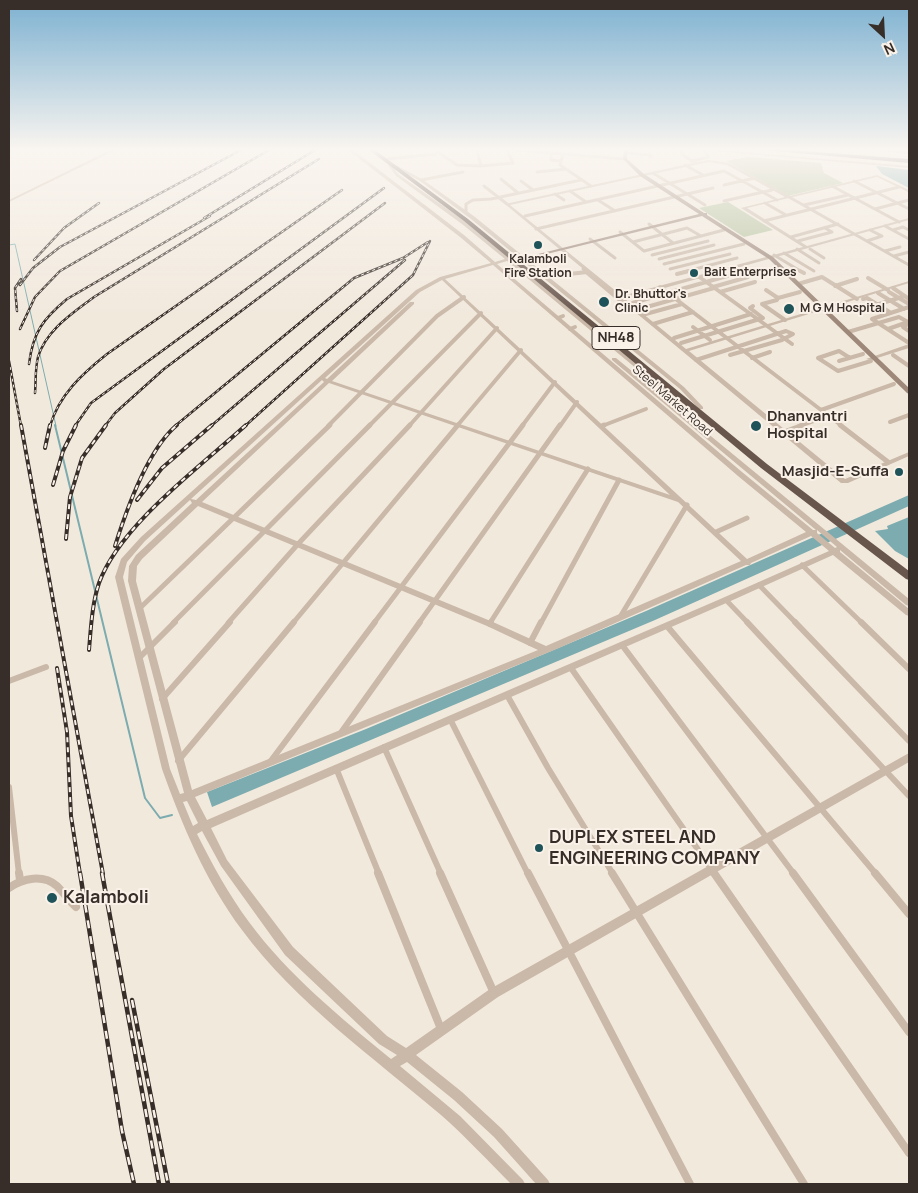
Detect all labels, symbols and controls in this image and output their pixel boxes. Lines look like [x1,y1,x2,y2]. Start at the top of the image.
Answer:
north arrow [858,10,908,60]
text: N [881,38,898,60]
marker: Kalamboli Fire Station [532,239,544,251]
place label: Kalamboli Fire Station [504,253,572,281]
place label: Bait Enterprises [704,266,797,280]
marker: Bait Enterprises [688,267,700,279]
place label: Dr. Bhuttor's Clinic [615,288,686,316]
marker: Dr. Bhuttor's Clinic [597,295,611,309]
marker: M G M Hospital [782,302,796,316]
place label: M G M Hospital [800,302,885,316]
road number: NH48 [592,326,640,349]
street label: Steel Market Road [629,363,715,439]
place label: Dhanvantri Hospital [767,408,847,443]
marker: Dhanvantri Hospital [749,419,763,433]
place label: Masjid-E-Suffa [782,463,889,481]
marker: Masjid-E-Suffa [893,466,905,478]
place label: DUPLEX STEEL AND ENGINEERING COMPANY [549,827,760,870]
marker: DUPLEX STEEL AND ENGINEERING COMPANY [533,842,545,854]
place label: Kalamboli [63,887,149,909]
marker: Kalamboli [45,891,59,905]

